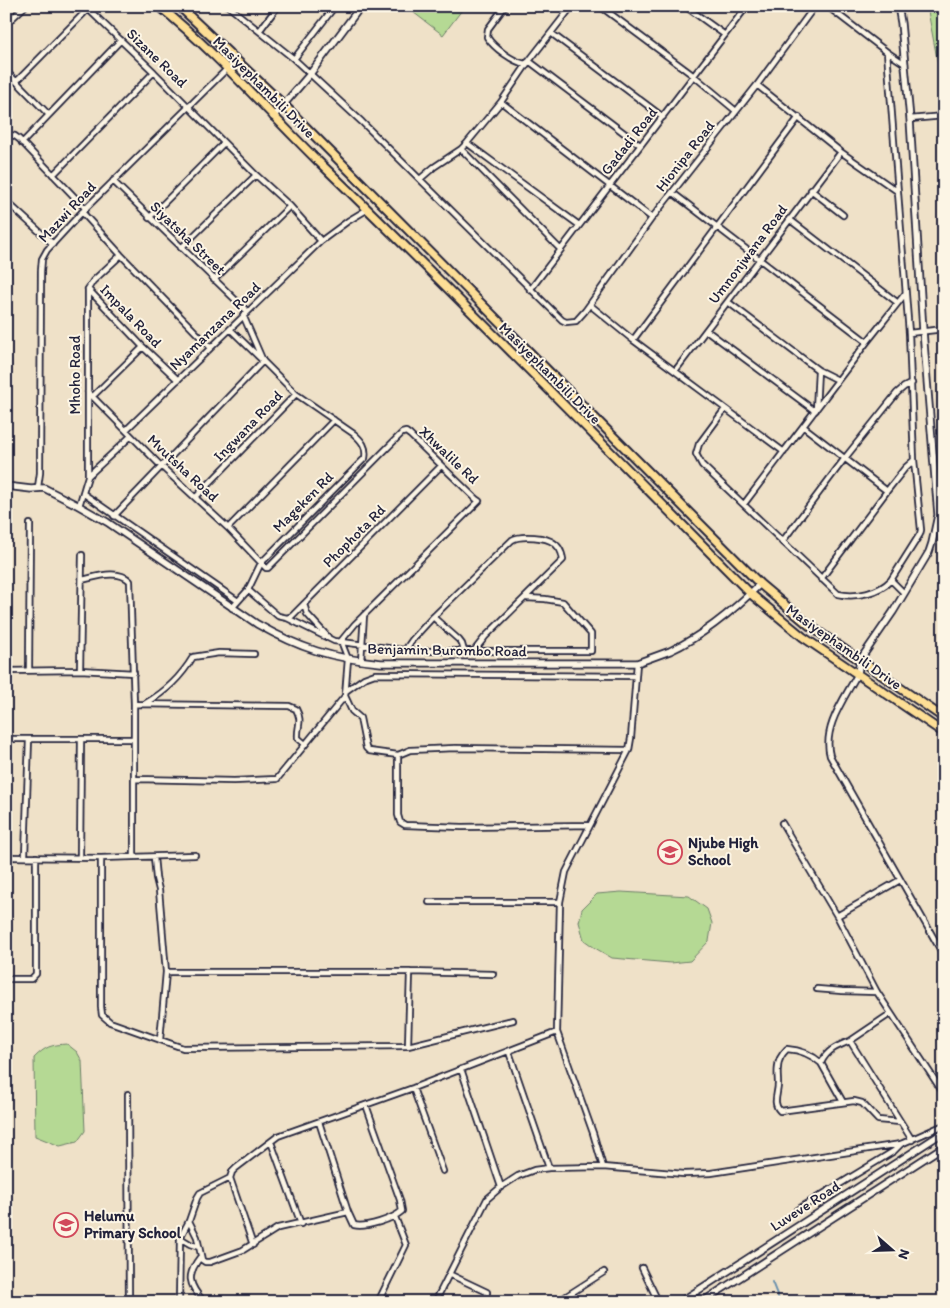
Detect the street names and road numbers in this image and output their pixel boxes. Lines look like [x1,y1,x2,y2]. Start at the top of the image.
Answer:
street label: Sizane Road [123,25,191,91]
street label: Masiyephambili Drive [209,32,319,142]
street label: Gadadi Road [597,103,661,179]
street label: Hionipa Road [652,117,718,195]
street label: Mazwi Road [34,178,100,246]
street label: Siyatsha Street [146,197,230,279]
street label: Umnonjwana Road [705,200,792,307]
street label: Nyamanzana Road [166,278,264,374]
street label: Impala Road [96,281,166,352]
street label: Masiyephambili Drive [495,318,605,428]
street label: Mhoho Road [66,335,84,415]
street label: Ingwana Road [210,387,286,465]
street label: Xhwalile Rd [416,422,482,488]
street label: Mvutsha Road [144,430,222,506]
street label: Mageken Rd [269,467,338,536]
street label: Phophota Rd [319,501,389,571]
street label: Masiyephambili Drive [783,600,905,694]
street label: Benjamin Burombo Road [367,640,527,660]
street label: Luveve Road [767,1177,843,1235]

